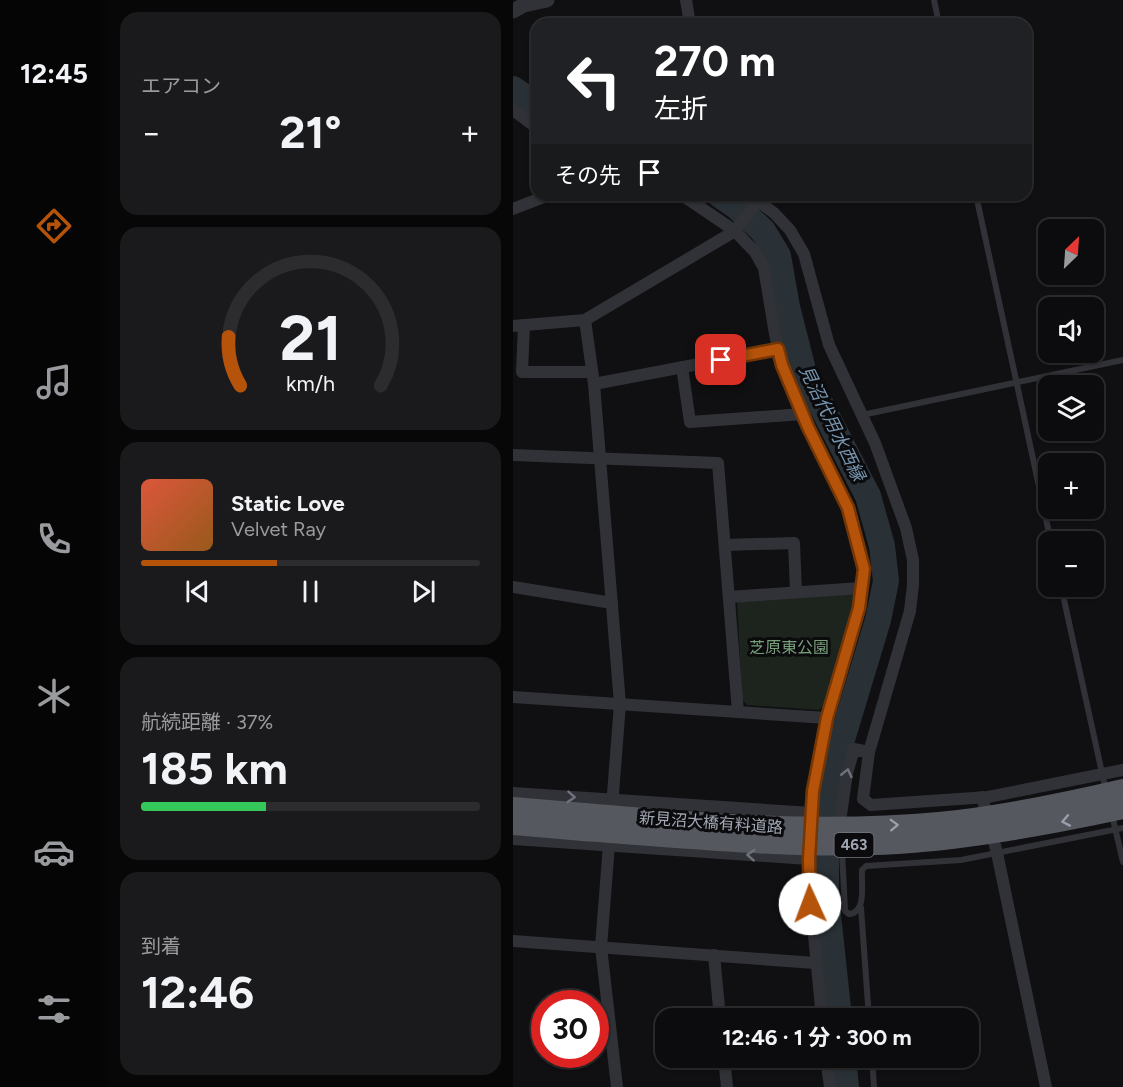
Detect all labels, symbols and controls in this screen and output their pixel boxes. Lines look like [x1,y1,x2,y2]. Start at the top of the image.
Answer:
text: 270 m [654,36,776,87]
icon: left [555,42,633,120]
text: 12:45 [20,57,88,90]
text: エアコン [141,74,221,98]
text: 左折 [654,92,708,125]
text: 21° [279,105,342,159]
text: − [141,113,162,152]
text: + [459,113,480,152]
icon: arrive [633,156,666,189]
text: その先 [555,162,621,189]
icon: directions [33,205,75,247]
north arrow [1038,219,1104,285]
map controls [1038,219,1104,597]
button: sound [1038,297,1104,363]
text: 21 [279,301,342,376]
pin [695,334,746,385]
icon: arrive [704,343,737,376]
icon: music [33,361,75,403]
water label: 見沼代用水西縁 [794,362,870,486]
text: km/h [286,371,335,396]
button: layers [1038,375,1104,441]
button: + [1038,453,1104,519]
text: Static Love [231,490,345,517]
text: Velvet Ray [231,517,326,541]
icon: phone [33,518,75,560]
button: − [1038,531,1104,597]
icon: previous [181,575,214,608]
icon: pause [294,575,327,608]
icon: next [407,575,440,608]
park label: 芝原東公園 [749,638,829,657]
icon: climate [33,675,75,717]
text: 航続距離 · 37% [141,710,273,734]
text: 185 km [141,741,288,795]
one-way arrow [840,768,853,778]
one-way arrow [567,790,576,803]
street label: 新見沼大橋有料道路 [638,808,783,837]
one-way arrow [1061,814,1071,827]
one-way arrow [889,819,898,831]
icon: car [33,831,75,873]
road number: 463 [835,833,873,857]
one-way arrow [746,848,755,861]
position arrow [778,872,842,936]
text: 到着 [141,934,181,958]
text: 12:46 [141,965,254,1019]
icon: filters [33,988,75,1030]
speed limit sign: 30 [531,990,609,1068]
text: 12:46 · 1 分 · 300 m [722,1024,912,1051]

